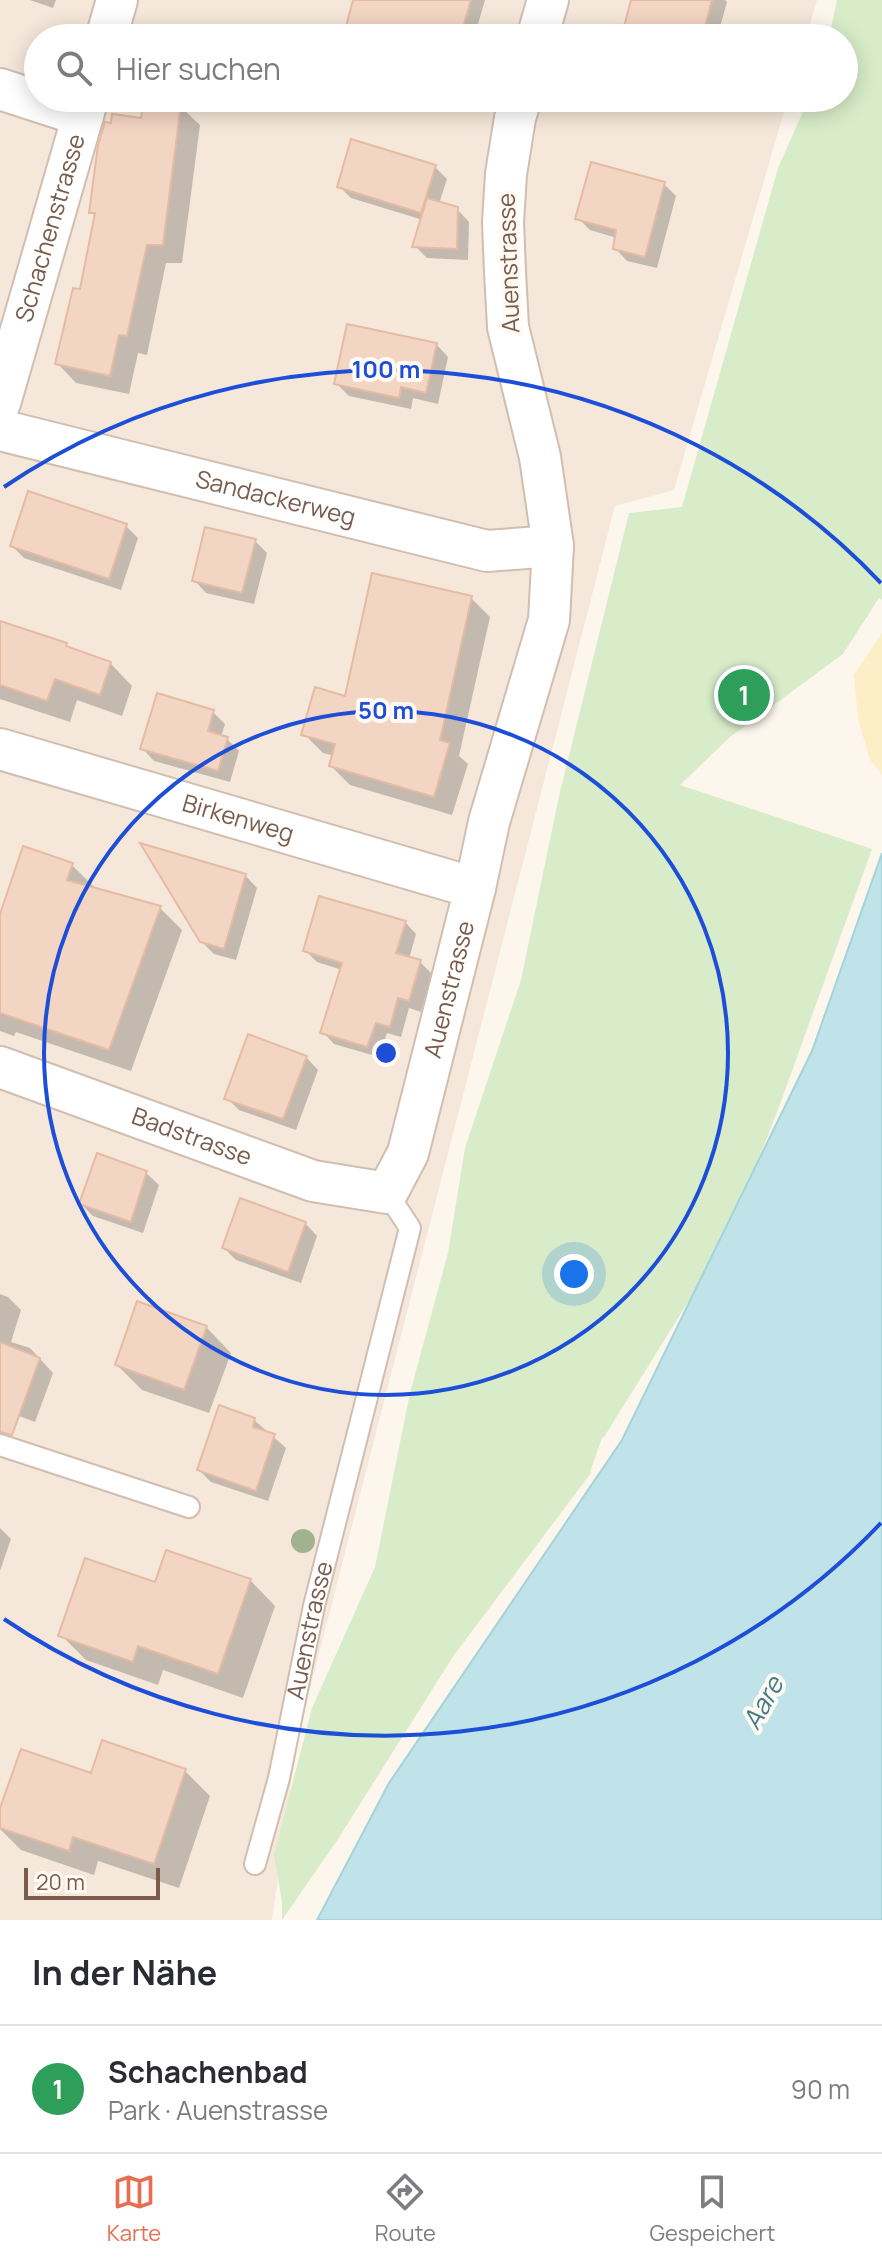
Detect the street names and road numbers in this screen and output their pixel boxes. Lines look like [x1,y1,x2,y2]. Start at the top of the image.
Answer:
street label: Schachenstrasse [6,130,92,326]
street label: Auenstrasse [489,192,526,334]
street label: Sandackerweg [193,461,359,533]
street label: Birkenweg [179,785,298,849]
street label: Auenstrasse [415,917,481,1061]
street label: Badstrasse [128,1098,257,1172]
street label: Auenstrasse [277,1558,340,1702]

